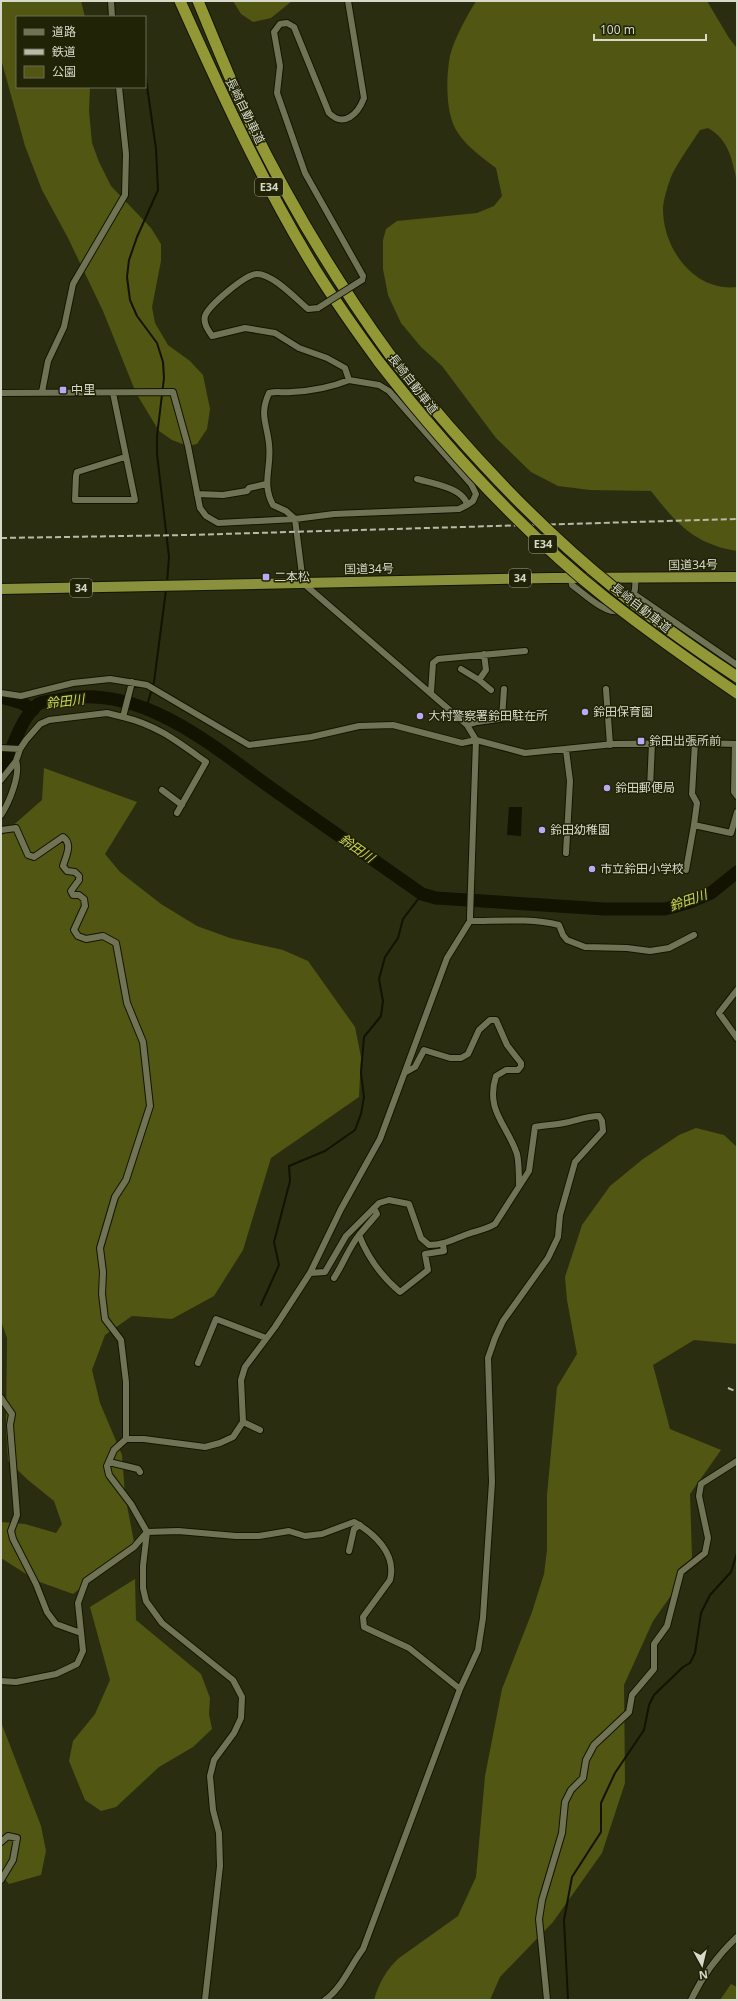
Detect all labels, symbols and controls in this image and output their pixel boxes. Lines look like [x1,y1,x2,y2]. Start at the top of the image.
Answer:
legend [16,16,146,88]
scale bar [594,16,706,42]
text: 100 m [600,21,635,38]
text: 道路 [52,23,76,40]
text: 鉄道 [52,43,76,60]
text: 公園 [52,63,76,80]
street label: 長崎自動車道 [222,75,269,147]
road number: E34 [255,178,283,196]
street label: 長崎自動車道 [385,350,442,417]
place label: 中里 [71,381,95,398]
marker: 中里 [58,385,68,395]
road number: E34 [529,535,557,553]
street label: 国道34号 [668,556,718,573]
street label: 国道34号 [344,560,394,577]
place label: 二本松 [274,568,310,585]
road number: 34 [509,569,531,587]
marker: 二本松 [261,572,271,582]
road number: 34 [70,579,92,597]
street label: 長崎自動車道 [608,579,675,636]
water label: 鈴田川 [45,689,87,712]
place label: 鈴田保育園 [593,703,653,720]
place label: 大村警察署鈴田駐在所 [428,707,548,724]
marker: 鈴田保育園 [580,707,590,717]
marker: 大村警察署鈴田駐在所 [415,711,425,721]
place label: 鈴田出張所前 [649,732,721,749]
marker: 鈴田出張所前 [636,736,646,746]
place label: 鈴田郵便局 [615,779,675,796]
marker: 鈴田郵便局 [602,783,612,793]
place label: 鈴田幼稚園 [550,821,610,838]
marker: 鈴田幼稚園 [537,825,547,835]
water label: 鈴田川 [336,829,380,868]
place label: 市立鈴田小学校 [600,860,684,877]
marker: 市立鈴田小学校 [587,864,597,874]
water label: 鈴田川 [667,884,711,915]
north arrow [682,1945,722,1985]
text: N [698,1967,709,1983]

